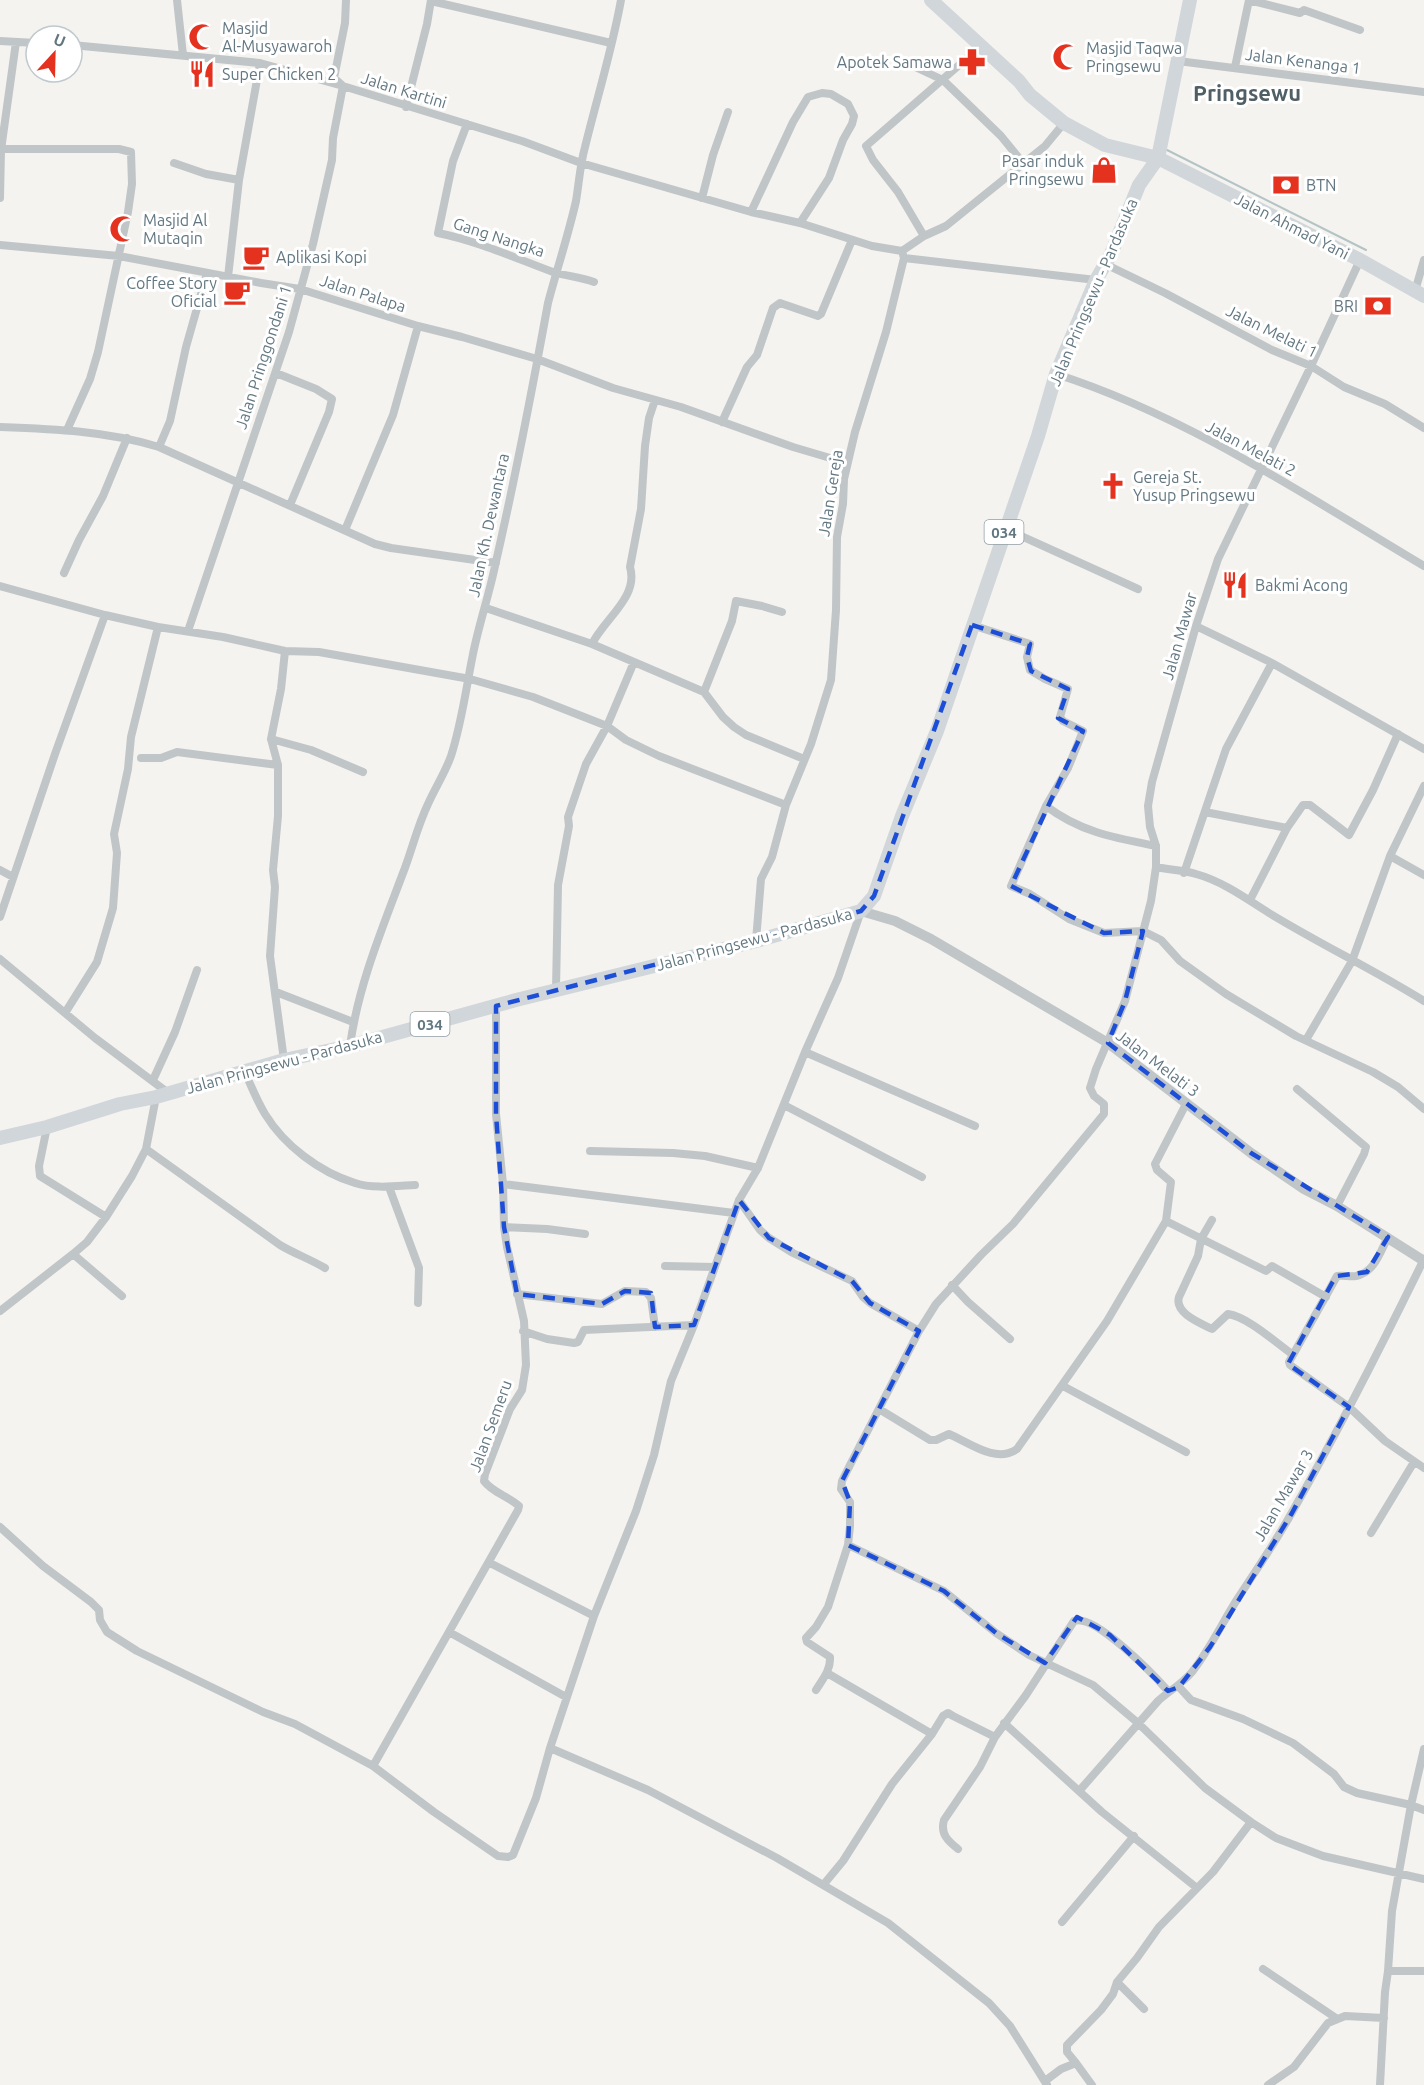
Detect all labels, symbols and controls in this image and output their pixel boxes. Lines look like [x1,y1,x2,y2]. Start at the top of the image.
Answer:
place label: Masjid Al-Musyawaroh [222,19,332,55]
mosque icon: Masjid Al-Musyawaroh [187,22,217,52]
north arrow [24,24,84,84]
text: U [51,30,68,51]
place label: Masjid Taqwa Pringsewu [1086,39,1182,75]
mosque icon: Masjid Taqwa Pringsewu [1051,42,1081,72]
street label: Jalan Kenanga 1 [1244,45,1362,77]
pharmacy icon: Apotek Samawa [957,47,987,77]
place label: Apotek Samawa [837,53,952,71]
restaurant icon: Super Chicken 2 [187,59,217,89]
place label: Super Chicken 2 [222,65,336,83]
street label: Jalan Kartini [359,68,449,112]
district label: Pringsewu [1193,80,1301,105]
place label: Pasar induk Pringsewu [1002,152,1084,188]
shop icon: Pasar induk Pringsewu [1089,155,1119,185]
bank icon: BTN [1271,170,1301,200]
place label: BTN [1306,176,1336,194]
street label: Jalan Ahmad Yani [1232,189,1352,263]
street label: Jalan Pringsewu - Pardasuka [1045,195,1141,389]
place label: Masjid Al Mutaqin [143,211,207,247]
mosque icon: Masjid Al Mutaqin [108,214,138,244]
street label: Gang Nangka [451,214,547,260]
cafe icon: Aplikasi Kopi [241,242,271,272]
place label: Aplikasi Kopi [276,248,367,266]
street label: Jalan Palapa [318,271,408,315]
place label: Coffee Story Oficial [126,274,217,310]
cafe icon: Coffee Story Oficial [222,277,252,307]
street label: Jalan Pringgondani 1 [231,283,295,431]
bank icon: BRI [1363,291,1393,321]
place label: BRI [1334,297,1358,315]
street label: Jalan Melati 1 [1223,301,1321,361]
street label: Jalan Melati 2 [1203,417,1299,479]
street label: Jalan Gereja [814,448,846,538]
street label: Jalan Kh. Dewantara [464,451,512,599]
place label: Gereja St. Yusup Pringsewu [1133,468,1255,504]
church icon: Gereja St. Yusup Pringsewu [1098,471,1128,501]
road number: 034 [984,520,1024,544]
restaurant icon: Bakmi Acong [1220,570,1250,600]
place label: Bakmi Acong [1255,576,1348,594]
street label: Jalan Mawar [1158,590,1200,682]
street label: Jalan Pringsewu - Pardasuka [654,904,854,974]
road number: 034 [410,1012,450,1036]
street label: Jalan Melati 3 [1113,1026,1203,1100]
street label: Jalan Pringsewu - Pardasuka [184,1027,384,1097]
street label: Jalan Semeru [465,1378,515,1474]
street label: Jalan Mawar 3 [1249,1446,1317,1544]

